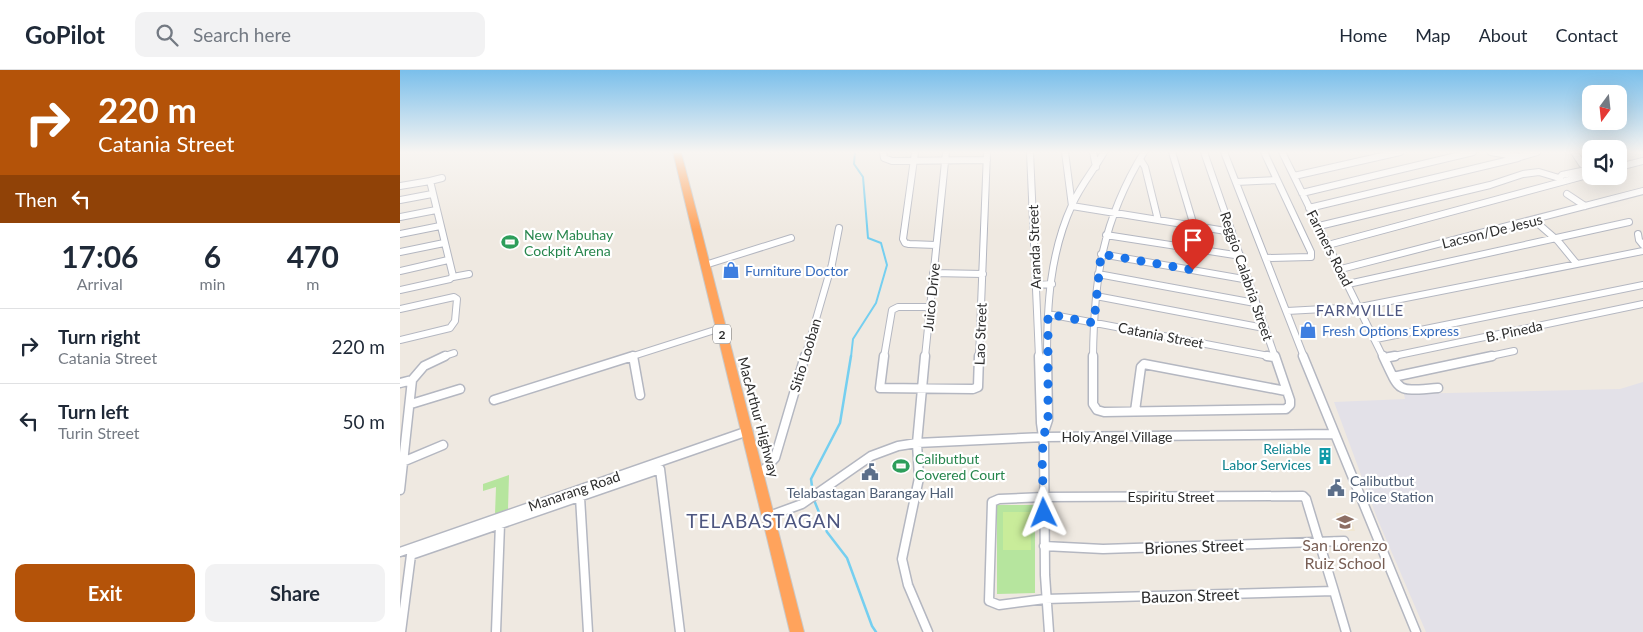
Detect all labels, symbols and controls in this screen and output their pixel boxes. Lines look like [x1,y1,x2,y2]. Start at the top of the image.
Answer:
search box [135,12,485,57]
text: GoPilot [25,20,105,49]
icon: search [153,21,181,49]
text: Search here [193,23,291,46]
text: Home [1339,24,1387,46]
text: Map [1415,24,1451,46]
text: About [1479,24,1528,46]
text: Contact [1556,24,1618,46]
north arrow [1582,85,1628,130]
map controls [1582,85,1627,185]
text: 220 m [98,88,197,130]
icon: right [15,90,80,155]
text: Catania Street [98,130,234,157]
button: sound [1582,140,1627,185]
icon: left [67,185,95,213]
text: Then [15,188,57,211]
street label: Aranda Street [1024,205,1044,289]
street label: Farmers Road [1303,207,1357,289]
street label: Reggio Calabria Street [1217,209,1277,343]
street label: Lacson/De Jesus [1440,210,1544,252]
pin [1172,219,1214,270]
place label: New Mabuhay Cockpit Arena [524,226,614,259]
icon: arrive [1179,226,1207,254]
sports icon: New Mabuhay Cockpit Arena [500,232,520,252]
text: 17:06 [61,238,138,274]
text: 6 [204,238,221,274]
text: 470 [287,238,339,274]
shop icon: Furniture Doctor [721,260,741,280]
place label: Furniture Doctor [745,262,848,279]
street label: Juico Drive [919,262,943,332]
text: Arrival [77,274,123,293]
text: min [200,274,226,293]
text: m [306,274,319,293]
district label: FARMVILLE [1316,301,1404,319]
street label: Lao Street [970,302,990,366]
street label: Sitio Looban [786,316,824,394]
street label: B. Pineda [1484,317,1544,345]
street label: Catania Street [1117,318,1205,352]
shop icon: Fresh Options Express [1298,320,1318,340]
place label: Fresh Options Express [1322,322,1459,339]
road number: 2 [713,324,731,344]
text: Turn right [58,325,140,348]
icon: right [15,332,43,360]
text: 220 m [331,335,385,358]
text: Catania Street [58,348,157,367]
street label: MacArthur Highway [735,355,783,480]
text: Turn left [58,400,129,423]
icon: left [15,407,43,435]
text: 50 m [342,410,385,433]
text: Turin Street [58,423,140,442]
street label: Holy Angel Village [1062,428,1172,445]
place label: Reliable Labor Services [1222,440,1311,473]
building icon: Reliable Labor Services [1315,446,1335,466]
place label: Calibutbut Covered Court [915,450,1005,483]
sports icon: Calibutbut Covered Court [891,456,911,476]
public building icon: Telabastagan Barangay Hall [860,462,880,482]
street label: Manarang Road [526,467,622,515]
place label: Calibutbut Police Station [1350,472,1434,505]
public building icon: Calibutbut Police Station [1326,478,1346,498]
place label: Telabastagan Barangay Hall [787,484,953,501]
position arrow [1017,486,1069,538]
street label: Espiritu Street [1128,488,1214,505]
district label: TELABASTAGAN [686,509,842,532]
school or university icon: San Lorenzo Ruiz School [1335,512,1355,532]
street label: Briones Street [1144,535,1244,557]
place label: San Lorenzo Ruiz School [1302,535,1388,572]
button: Exit [15,564,195,622]
button: Share [205,564,385,622]
street label: Bauzon Street [1140,584,1240,606]

